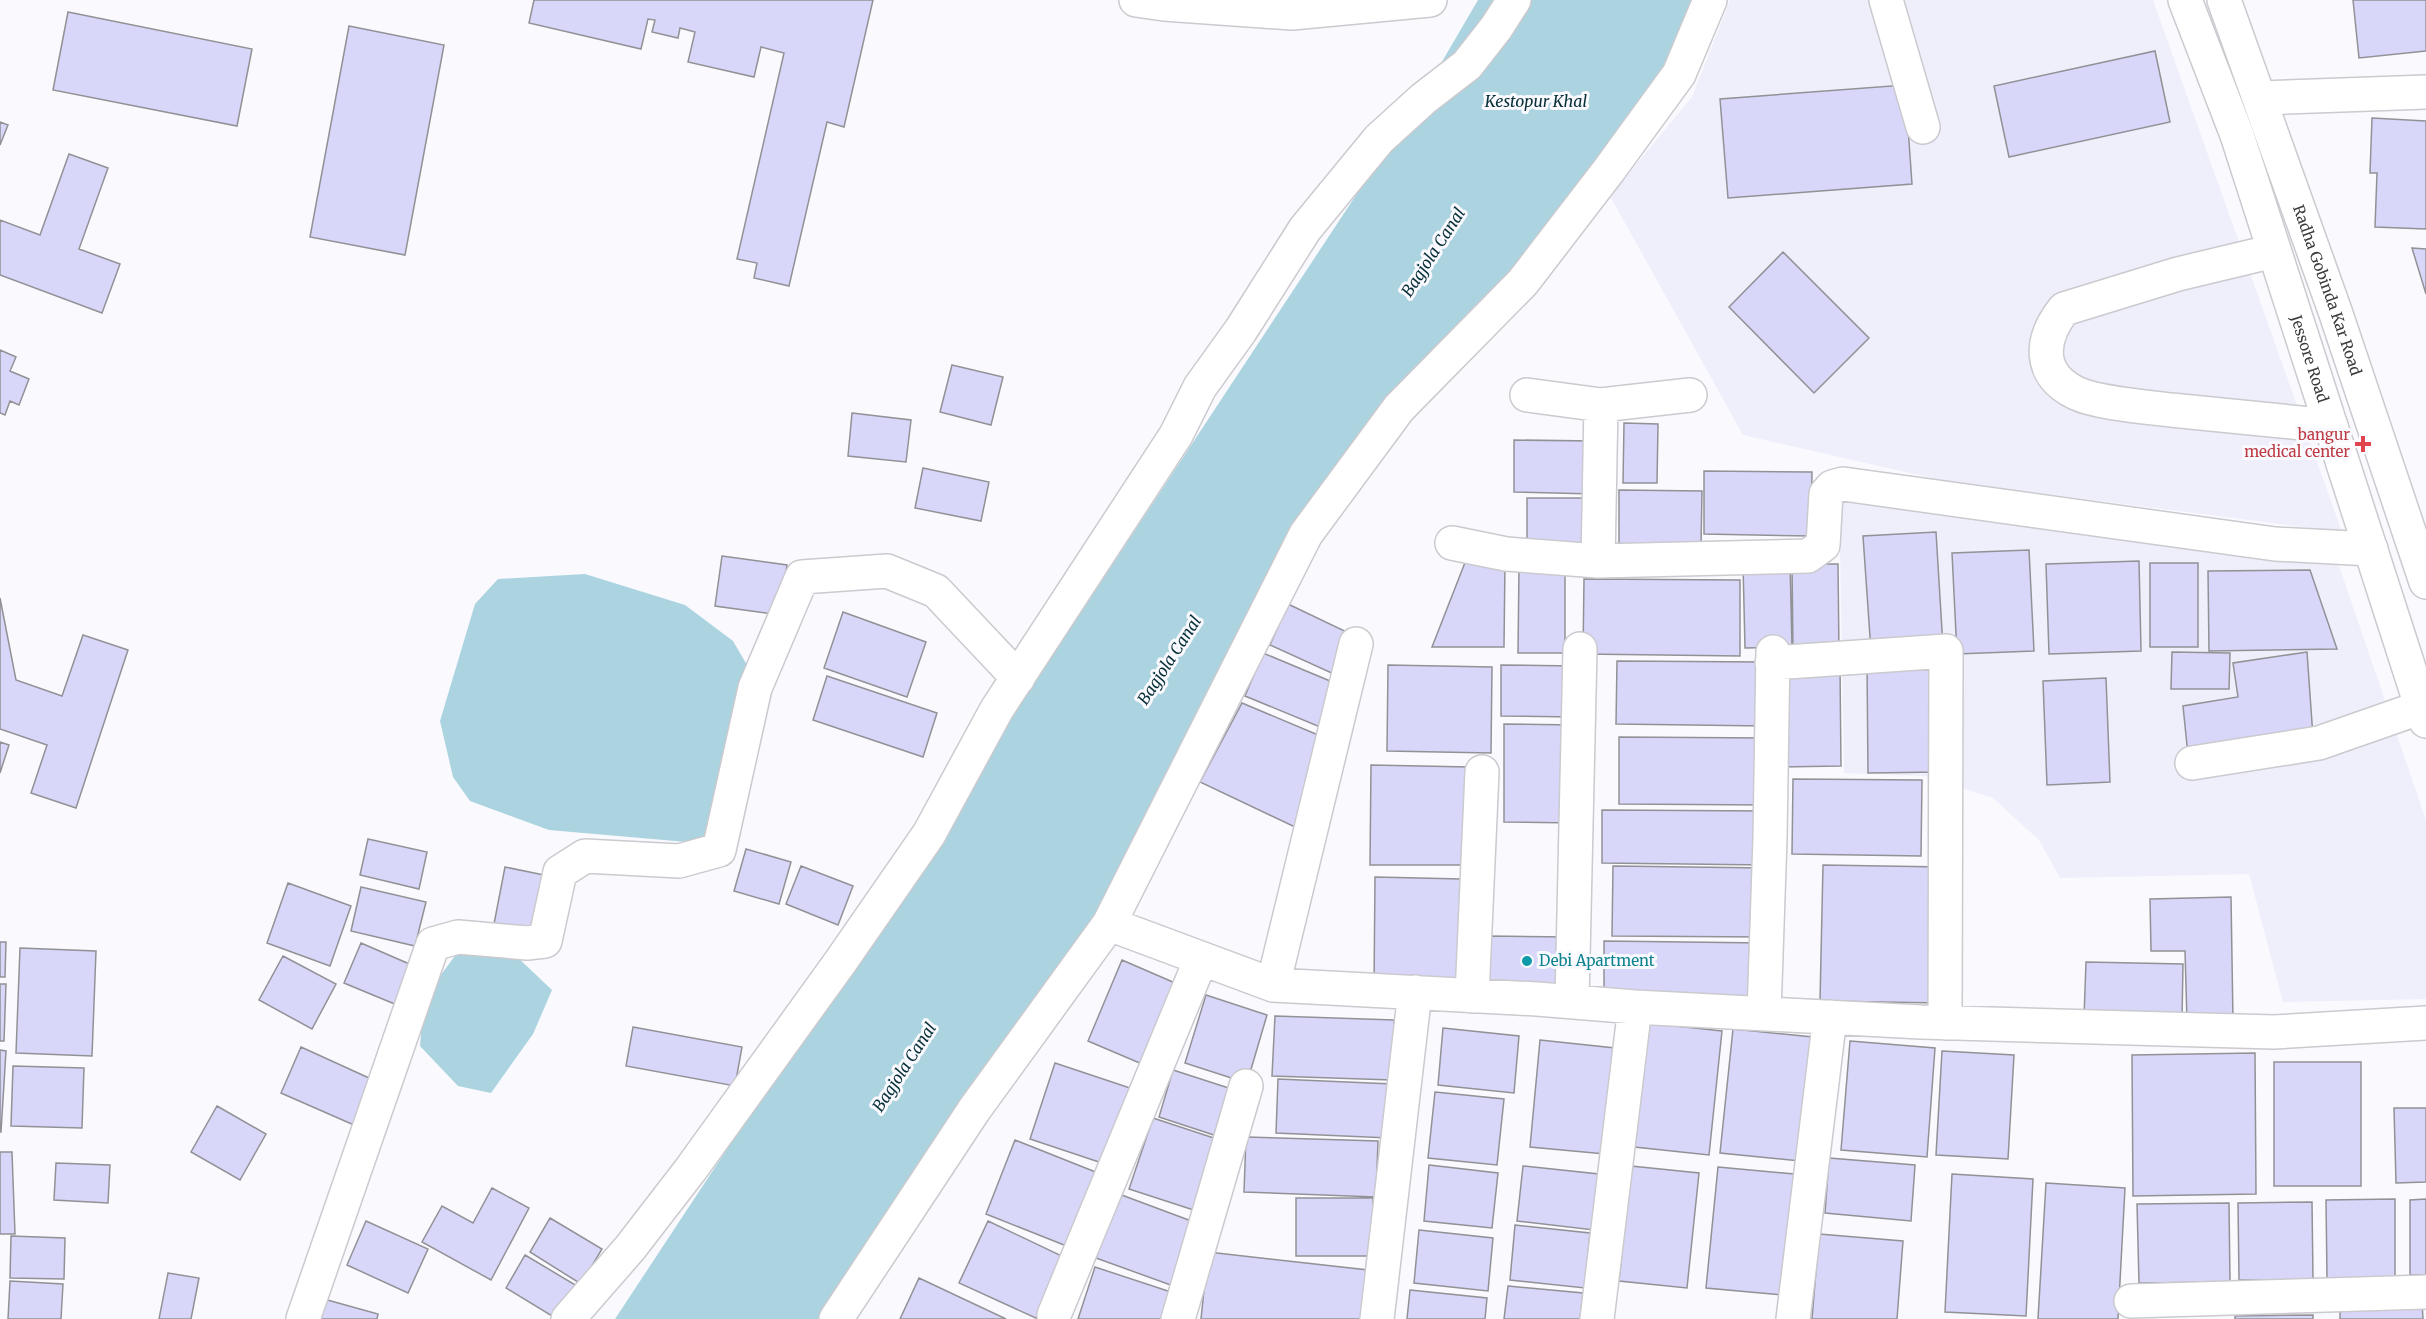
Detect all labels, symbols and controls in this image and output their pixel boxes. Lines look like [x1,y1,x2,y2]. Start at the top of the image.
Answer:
water label: Kestopur Khal [1484,91,1587,111]
street label: Radha Gobinda Kar Road [2289,202,2366,378]
water label: Bagjola Canal [1397,204,1469,300]
street label: Jessore Road [2286,312,2333,405]
place label: bangur medical center [2244,425,2350,461]
marker: bangur medical center [2354,435,2372,453]
water label: Bagjola Canal [1133,612,1205,708]
place label: Debi Apartment [1539,951,1655,970]
marker: Debi Apartment [1520,954,1534,968]
water label: Bagjola Canal [868,1019,940,1115]

